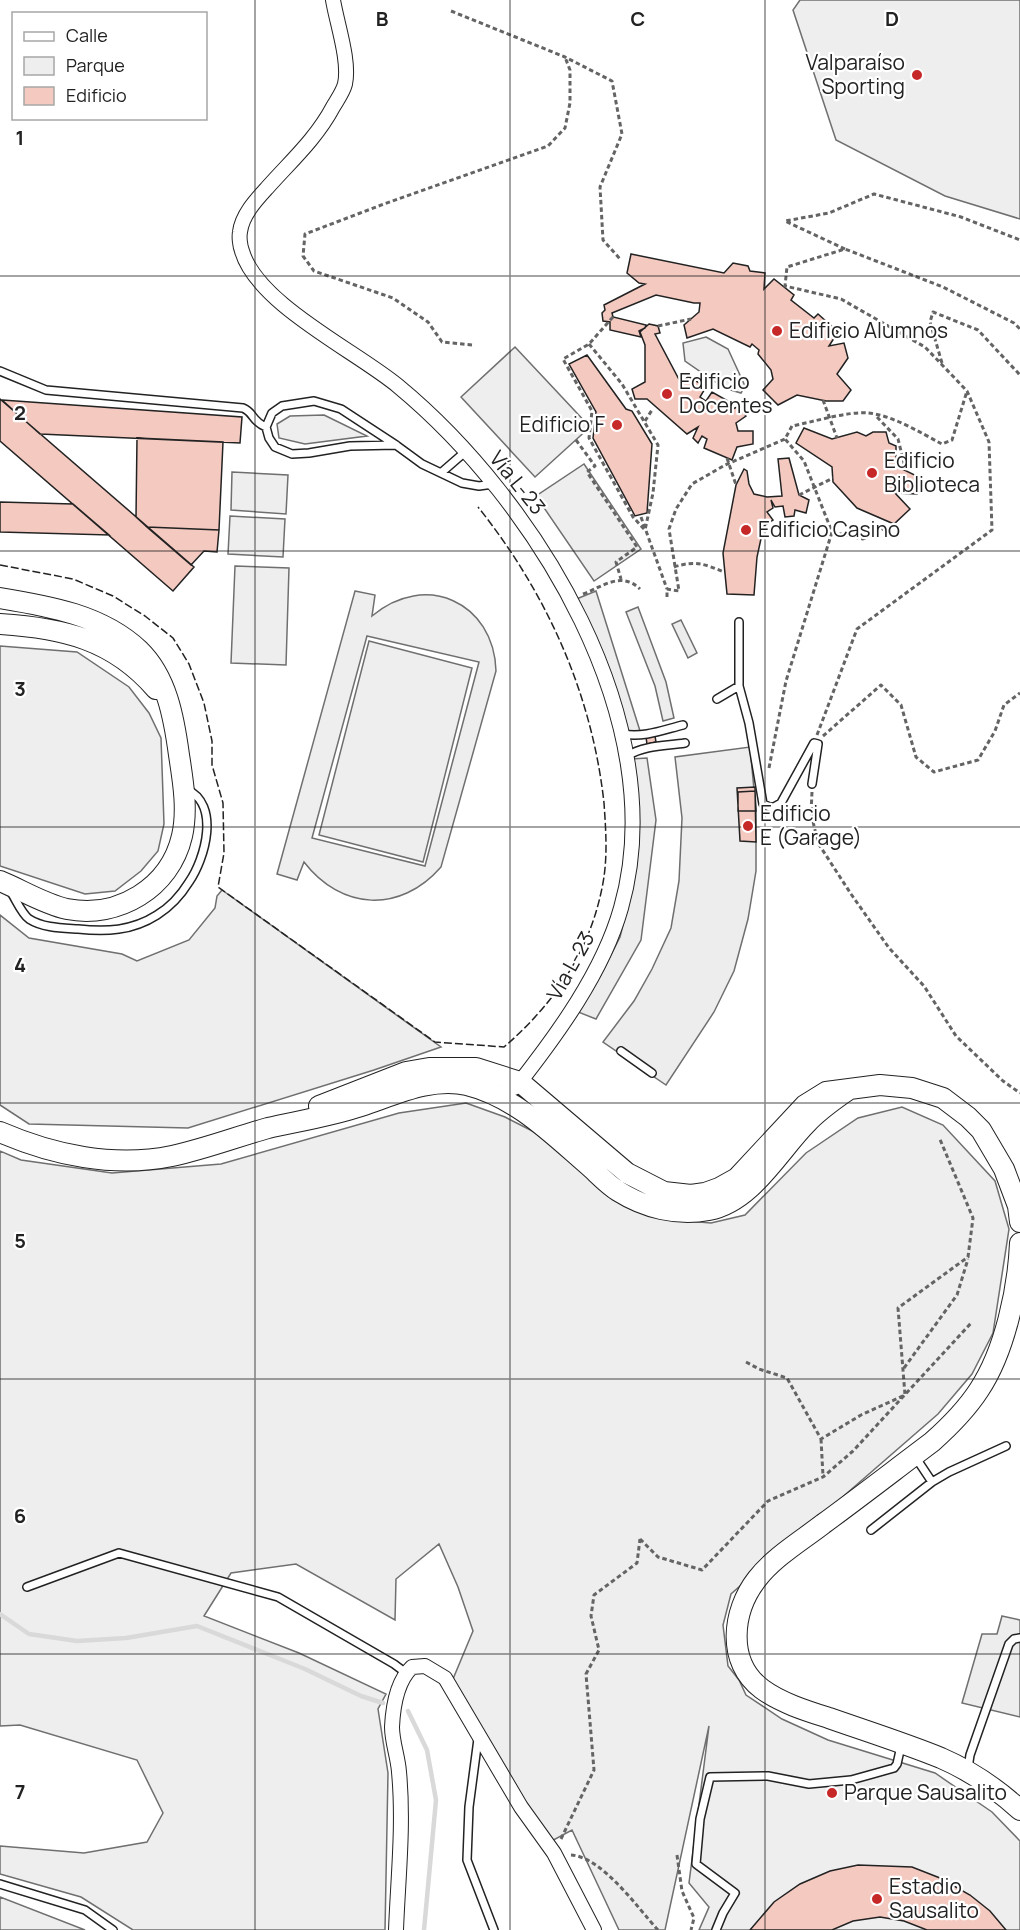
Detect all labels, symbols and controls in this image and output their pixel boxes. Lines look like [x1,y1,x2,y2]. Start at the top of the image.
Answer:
text: B [376,5,389,32]
text: C [631,5,645,32]
text: D [885,5,899,32]
legend [12,12,207,120]
text: Calle [66,23,108,47]
place label: Valparaíso Sporting [805,48,905,100]
text: Parque [66,53,125,77]
marker: Valparaíso Sporting [910,68,924,82]
text: Edificio [66,83,127,107]
text: 1 [16,124,24,151]
place label: Edificio Alumnos [789,316,948,344]
marker: Edificio Alumnos [770,324,784,338]
place label: Edificio Docentes [679,367,773,419]
marker: Edificio Docentes [660,387,674,401]
text: 2 [14,399,26,426]
place label: Edificio F [520,410,605,438]
marker: Edificio F [610,418,624,432]
street label: Vía L-23 [483,445,552,520]
place label: Edificio Biblioteca [884,446,980,498]
marker: Edificio Biblioteca [865,466,879,480]
place label: Edificio Casino [758,515,900,543]
marker: Edificio Casino [739,523,753,537]
text: 3 [14,675,26,702]
place label: Edificio E (Garage) [760,799,862,851]
marker: Edificio E (Garage) [741,819,755,833]
street label: Vía L-23 [540,926,600,1005]
text: 4 [14,951,26,978]
text: 5 [14,1227,26,1254]
text: 6 [14,1502,26,1529]
text: 7 [15,1778,25,1805]
place label: Parque Sausalito [844,1778,1007,1806]
marker: Parque Sausalito [825,1786,839,1800]
place label: Estadio Sausalito [889,1872,979,1924]
marker: Estadio Sausalito [870,1892,884,1906]

